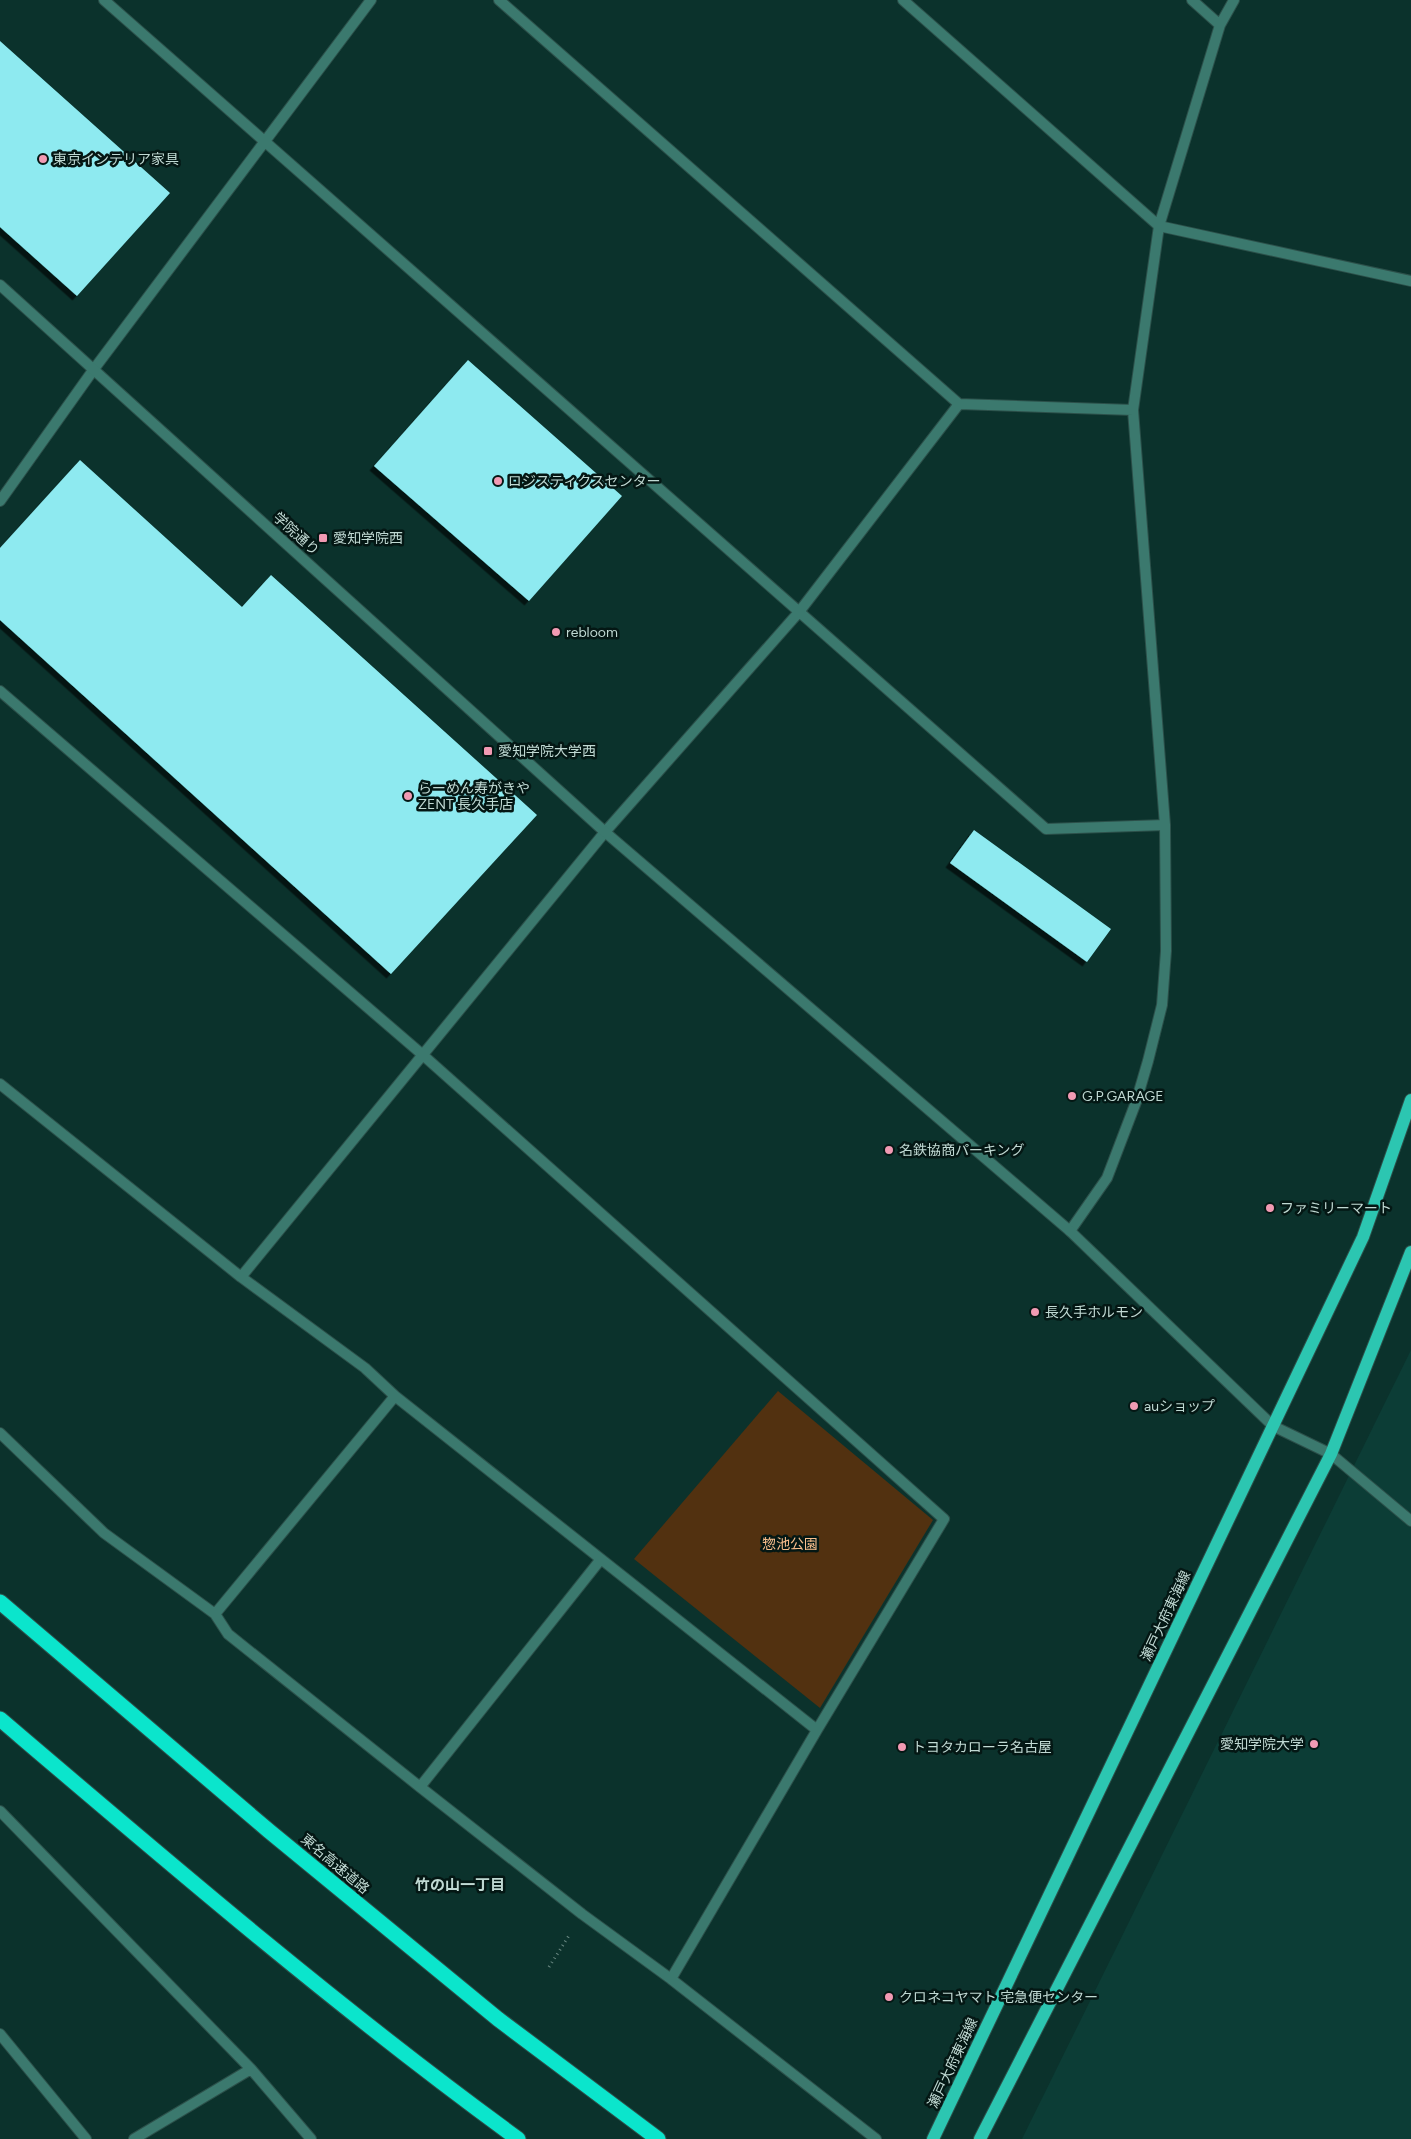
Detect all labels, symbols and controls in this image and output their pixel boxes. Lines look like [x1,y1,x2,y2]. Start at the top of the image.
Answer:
place label: 東京インテリア家具 [53,151,179,168]
marker: 東京インテリア家具 [37,153,49,165]
place label: ロジスティクスセンター [508,473,661,490]
marker: ロジスティクスセンター [492,475,504,487]
street label: 学院通り [270,509,322,559]
place label: 愛知学院西 [333,530,403,547]
marker: 愛知学院西 [317,532,329,544]
place label: rebloom [566,624,618,641]
marker: rebloom [550,626,562,638]
place label: 愛知学院大学西 [498,743,596,760]
marker: 愛知学院大学西 [482,745,494,757]
place label: らーめん寿がきや ZENT 長久手店 [418,780,530,813]
marker: らーめん寿がきや ZENT 長久手店 [402,790,414,802]
place label: G.P.GARAGE [1082,1088,1163,1105]
marker: G.P.GARAGE [1066,1090,1078,1102]
place label: 名鉄協商パーキング [899,1142,1025,1159]
marker: 名鉄協商パーキング [883,1144,895,1156]
place label: ファミリーマート [1280,1200,1392,1217]
marker: ファミリーマート [1264,1202,1276,1214]
place label: 長久手ホルモン [1045,1304,1143,1321]
marker: 長久手ホルモン [1029,1306,1041,1318]
place label: auショップ [1144,1398,1215,1415]
marker: auショップ [1128,1400,1140,1412]
park label: 惣池公園 [762,1536,818,1553]
street label: 瀬戸大府東海線 [1138,1568,1194,1664]
place label: 愛知学院大学 [1220,1736,1304,1753]
marker: 愛知学院大学 [1308,1738,1320,1750]
place label: トヨタカローラ名古屋 [912,1739,1052,1756]
marker: トヨタカローラ名古屋 [896,1741,908,1753]
street label: 東名高速道路 [297,1830,373,1898]
district label: 竹の山一丁目 [415,1876,505,1894]
place label: クロネコヤマト 宅急便センター [899,1989,1098,2006]
marker: クロネコヤマト 宅急便センター [883,1991,895,2003]
street label: 瀬戸大府東海線 [925,2015,981,2111]

